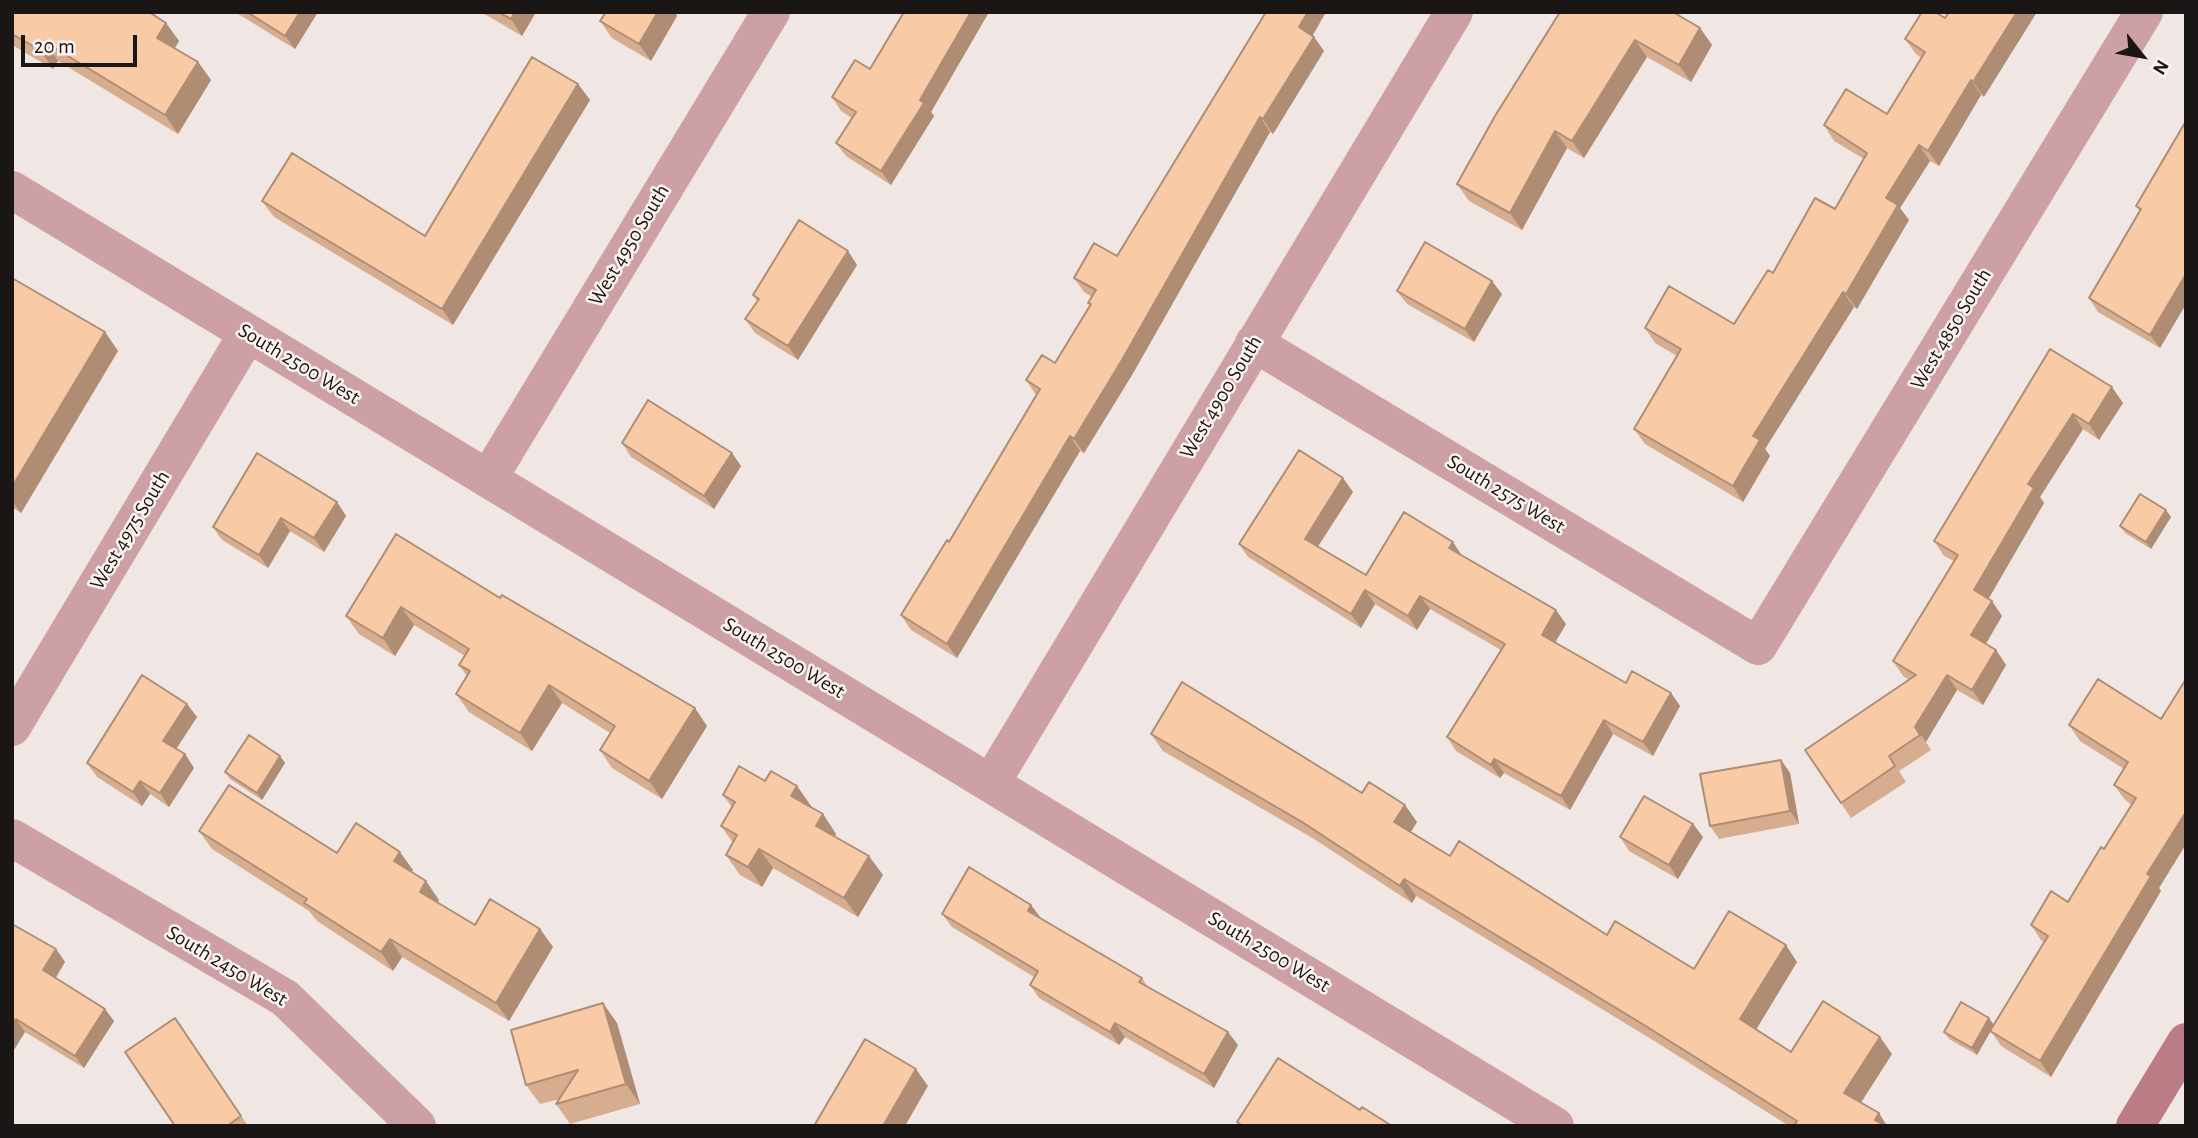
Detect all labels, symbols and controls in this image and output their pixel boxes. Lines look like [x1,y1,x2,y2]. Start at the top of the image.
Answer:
scale bar [24,21,140,65]
north arrow [2107,21,2177,91]
text: 20 m [34,36,75,57]
text: N [2149,57,2172,78]
street label: West 4950 South [583,180,675,310]
street label: West 4850 South [1905,264,1997,394]
street label: South 2500 West [234,318,364,410]
street label: West 4900 South [1174,331,1268,463]
street label: South 2575 West [1443,449,1569,539]
street label: West 4975 South [85,466,175,594]
street label: South 2500 West [719,612,849,704]
street label: South 2500 West [1204,906,1334,998]
street label: South 2450 West [162,920,292,1012]

